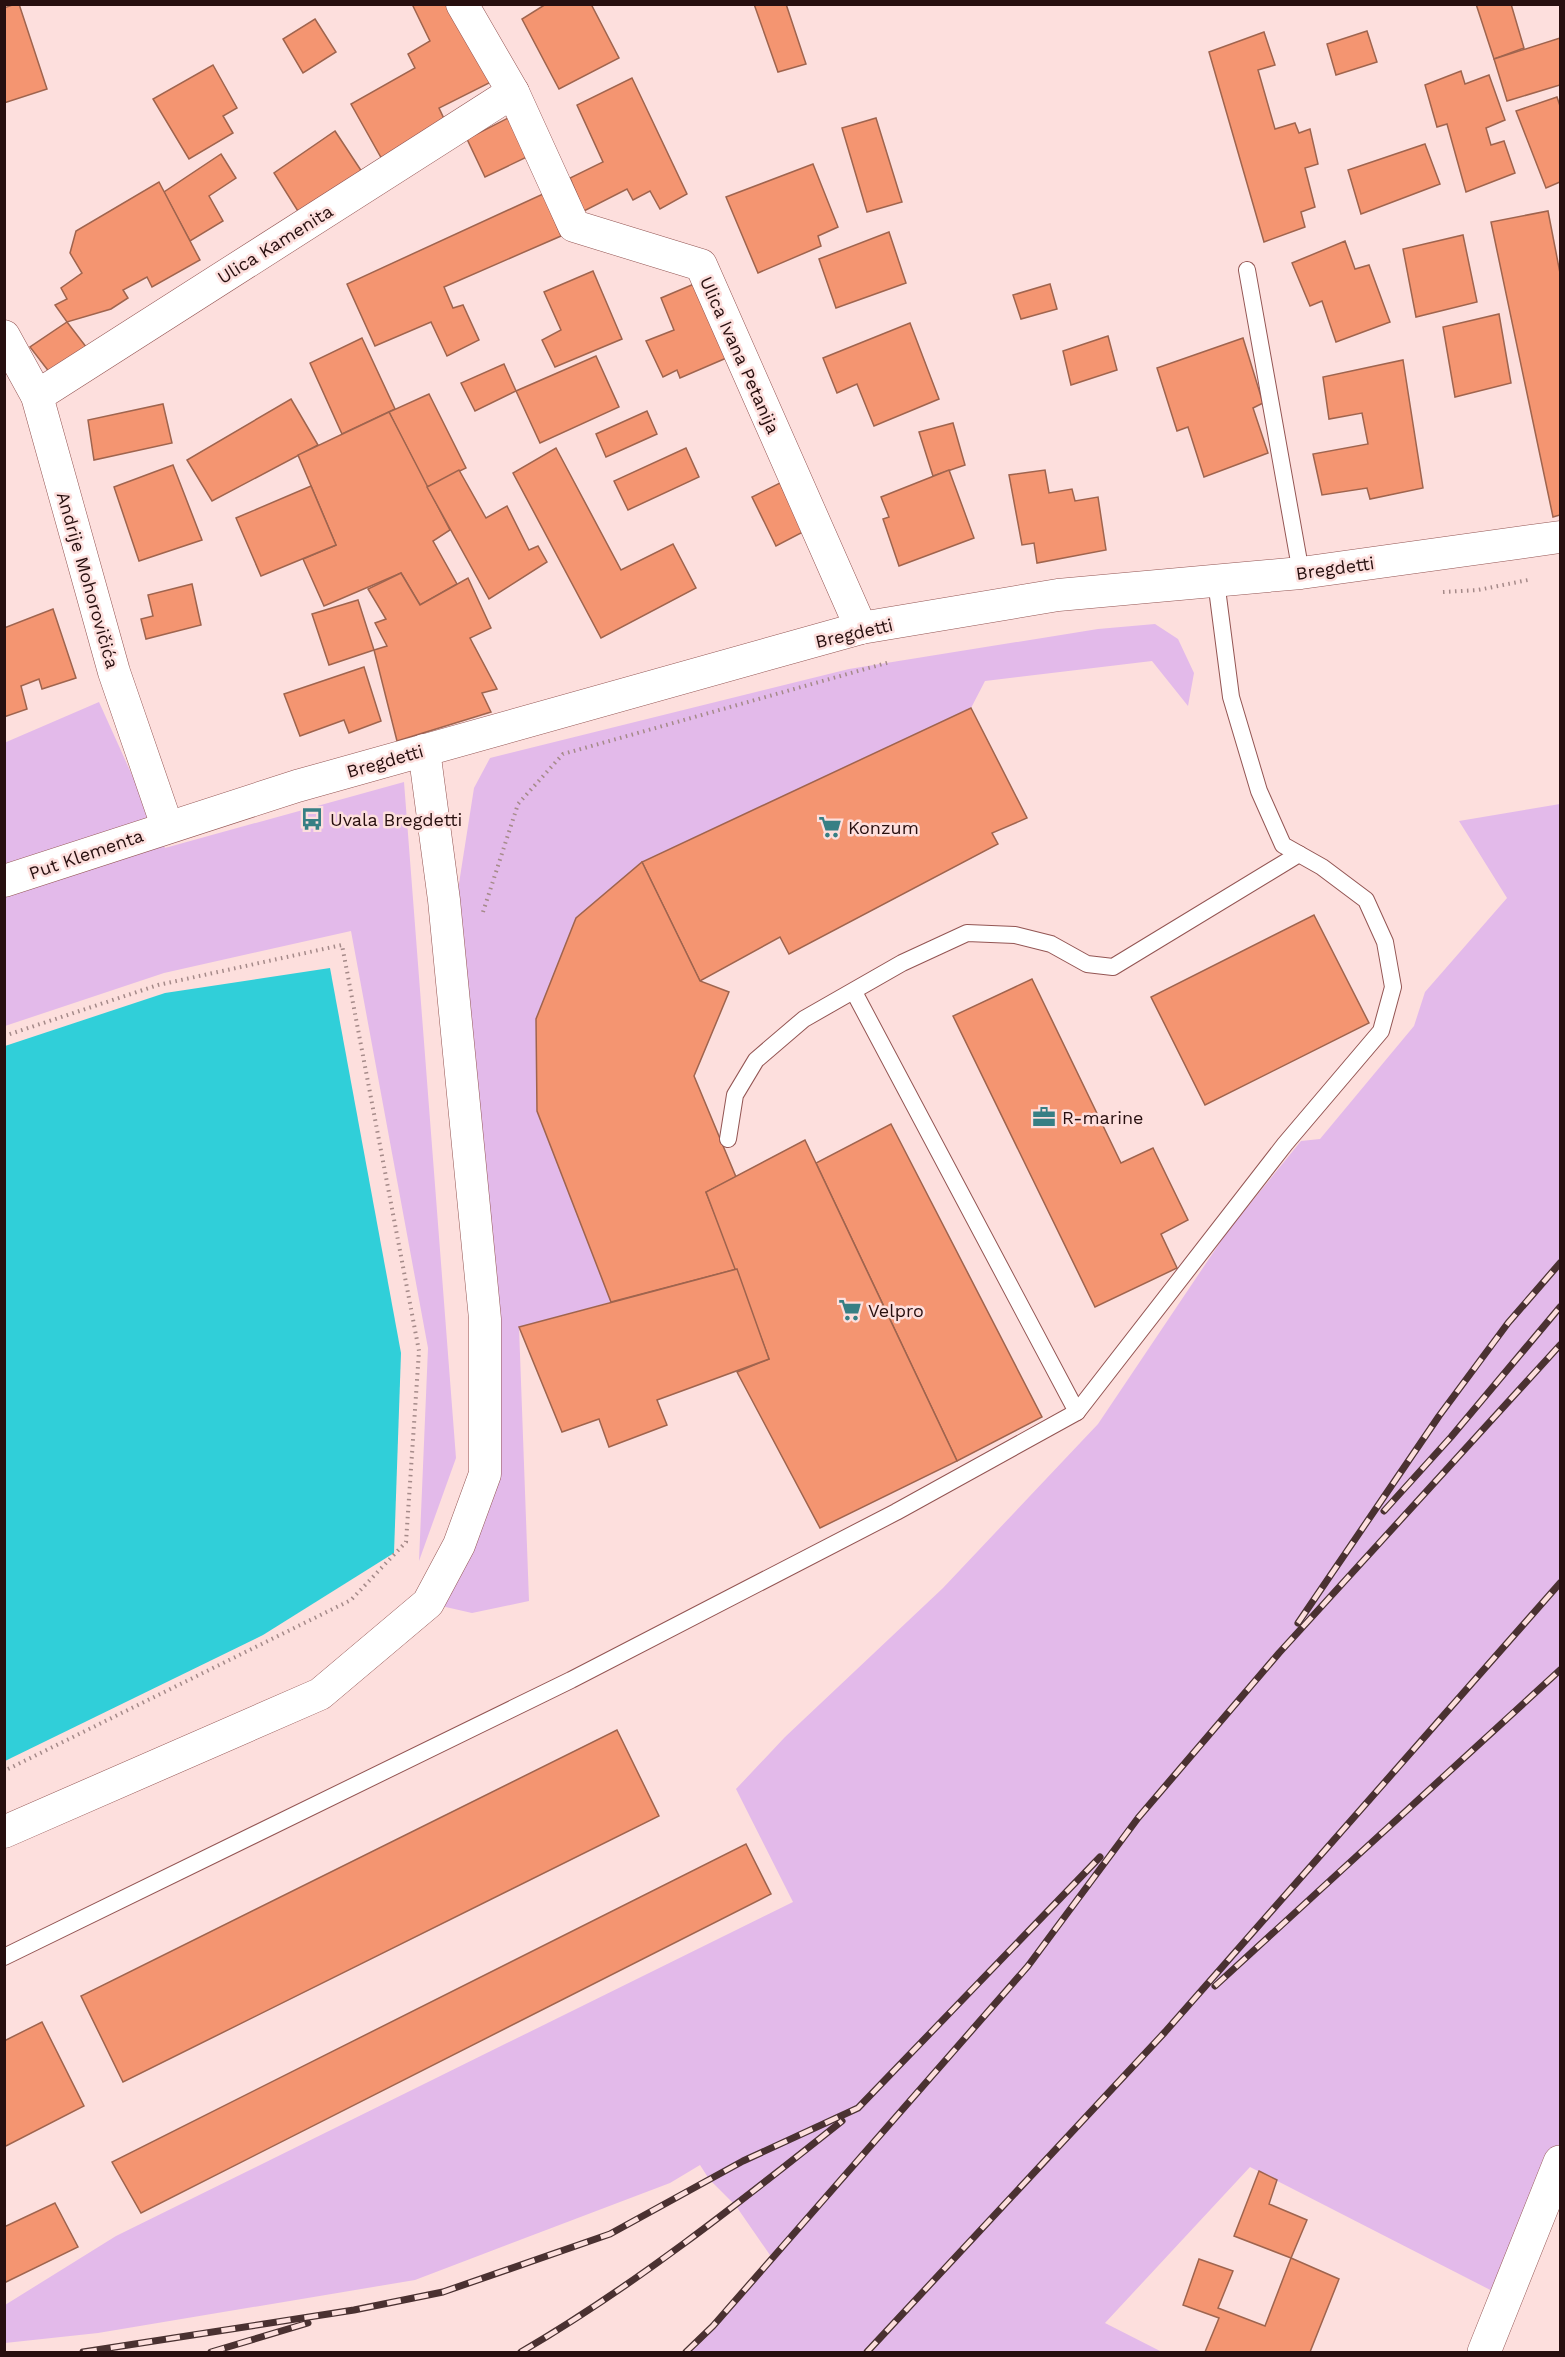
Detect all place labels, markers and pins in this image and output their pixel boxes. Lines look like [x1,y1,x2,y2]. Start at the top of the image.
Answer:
bus stop icon: Uvala Bregdetti [299,806,325,832]
place label: Uvala Bregdetti [330,809,462,830]
supermarket icon: Konzum [817,814,843,840]
place label: Konzum [848,817,919,838]
office icon: R-marine [1031,1104,1057,1130]
place label: R-marine [1062,1107,1143,1128]
supermarket icon: Velpro [837,1297,863,1323]
place label: Velpro [868,1300,924,1321]

